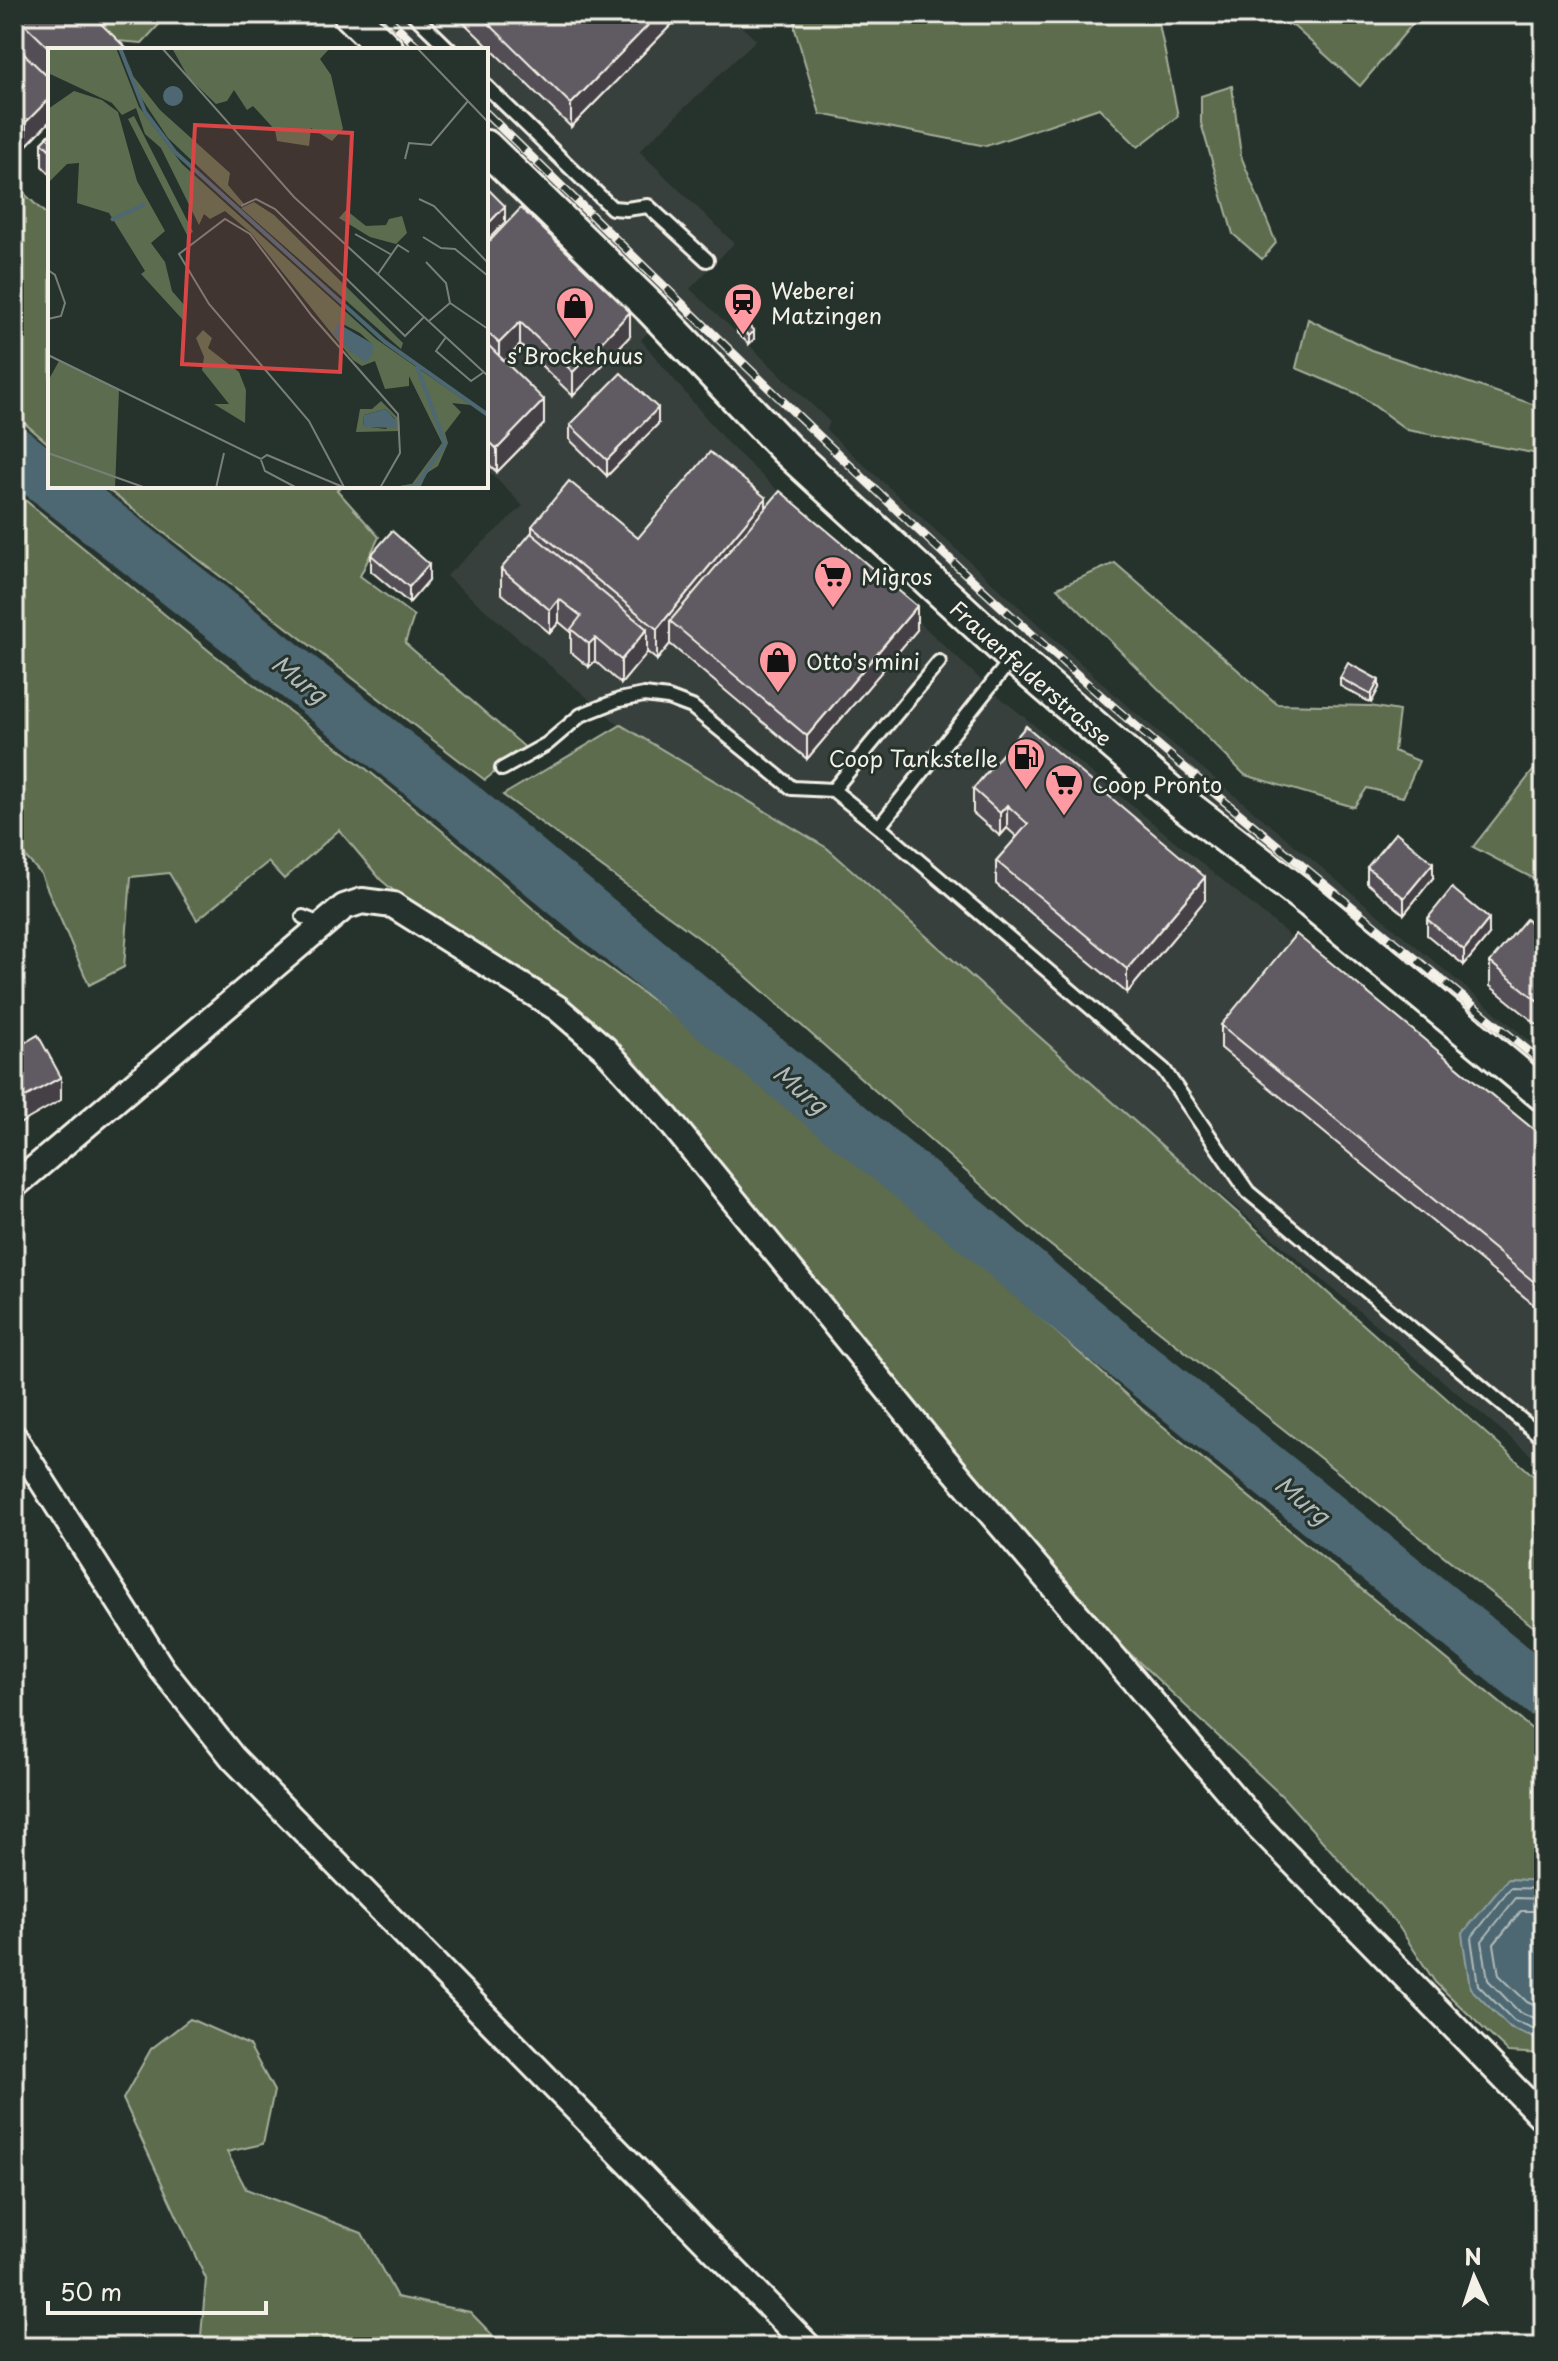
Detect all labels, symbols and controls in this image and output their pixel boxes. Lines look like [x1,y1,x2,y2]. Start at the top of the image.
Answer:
inset map [48,48,488,488]
place label: Weberei Matzingen [771,273,882,331]
station icon: Weberei Matzingen [722,281,764,336]
shop icon: s'Brockehuus [554,285,596,340]
place label: s'Brockehuus [507,338,643,371]
supermarket icon: Migros [812,554,854,609]
place label: Migros [861,559,932,592]
street label: Frauenfelderstrasse [944,591,1121,753]
shop icon: Otto's mini [757,639,799,694]
place label: Otto's mini [806,644,920,677]
water label: Murg [265,645,337,712]
fuel station icon: Coop Tankstelle [1005,736,1047,791]
place label: Coop Tankstelle [829,741,998,774]
supermarket icon: Coop Pronto [1043,762,1085,817]
place label: Coop Pronto [1092,767,1222,800]
water label: Murg [766,1055,838,1123]
water label: Murg [1268,1466,1340,1534]
north arrow [1434,2237,1514,2317]
text: N [1463,2239,1482,2272]
scale bar [48,2265,266,2315]
text: 50 m [60,2273,122,2309]

